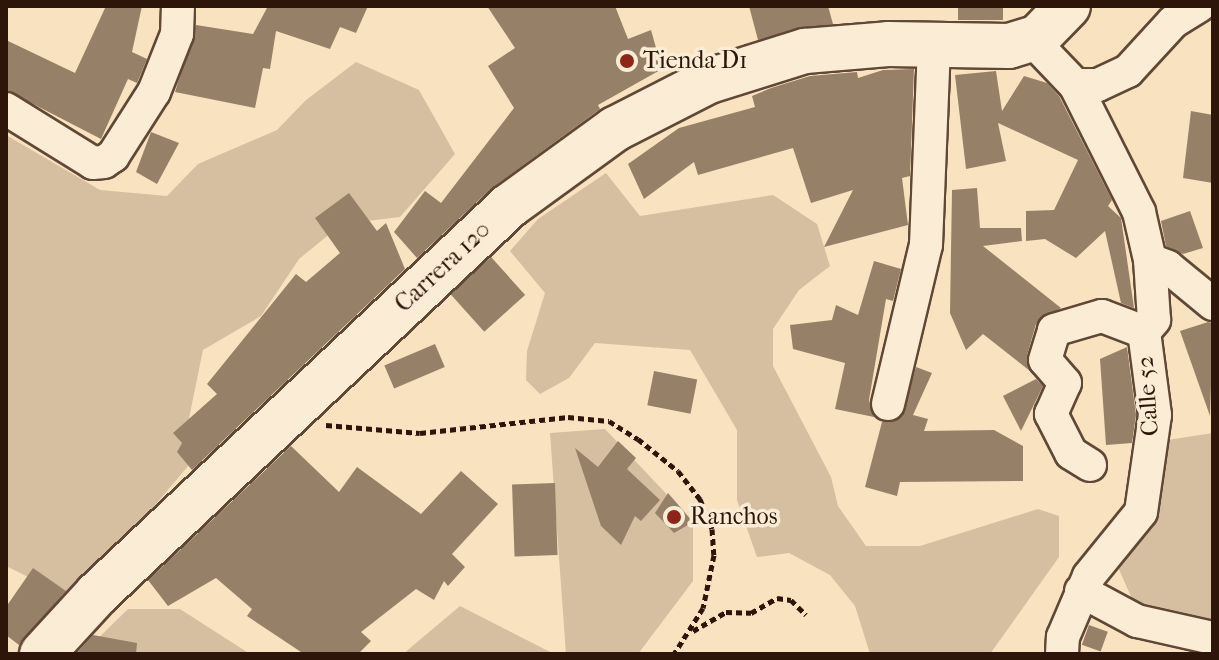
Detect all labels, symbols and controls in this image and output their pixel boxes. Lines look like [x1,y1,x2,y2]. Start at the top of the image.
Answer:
place label: Tienda D1 [643,47,748,75]
marker: Tienda D1 [618,52,636,70]
street label: Carrera 120 [389,216,497,318]
street label: Calle 52 [1131,355,1165,437]
place label: Ranchos [690,503,778,531]
marker: Ranchos [665,508,683,526]

